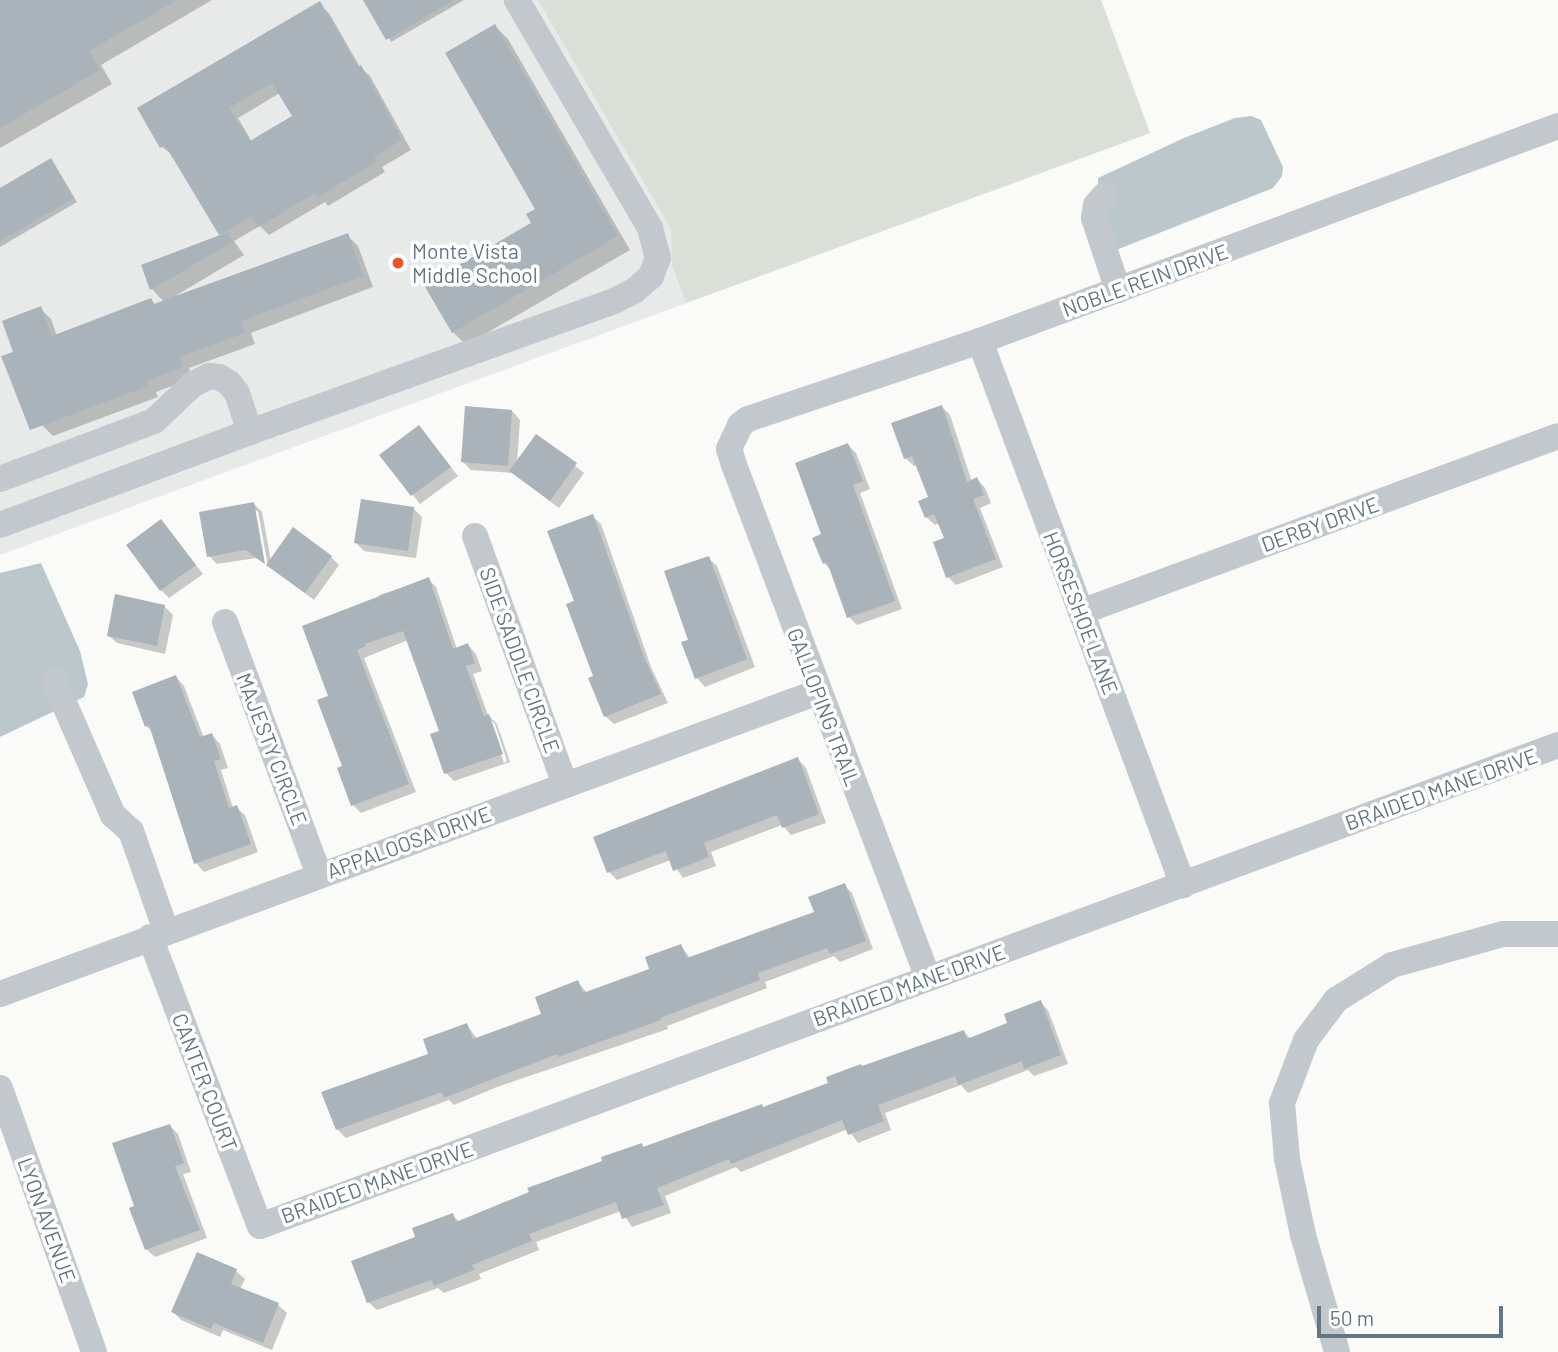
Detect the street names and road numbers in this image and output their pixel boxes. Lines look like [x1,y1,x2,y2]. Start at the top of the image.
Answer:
street label: NOBLE REIN DRIVE [1059,238,1231,322]
street label: DERBY DRIVE [1258,491,1382,557]
street label: HORSESHOE LANE [1038,528,1124,698]
street label: SIDE SADDLE CIRCLE [475,564,565,756]
street label: GALLOPING TRAIL [782,624,866,790]
street label: MAJESTY CIRCLE [231,669,313,829]
street label: BRAIDED MANE DRIVE [1342,743,1540,835]
street label: APPALOOSA DRIVE [323,801,495,883]
street label: BRAIDED MANE DRIVE [810,939,1008,1031]
street label: CANTER COURT [167,1010,243,1154]
street label: BRAIDED MANE DRIVE [278,1136,476,1228]
street label: LYON AVENUE [13,1154,81,1286]

